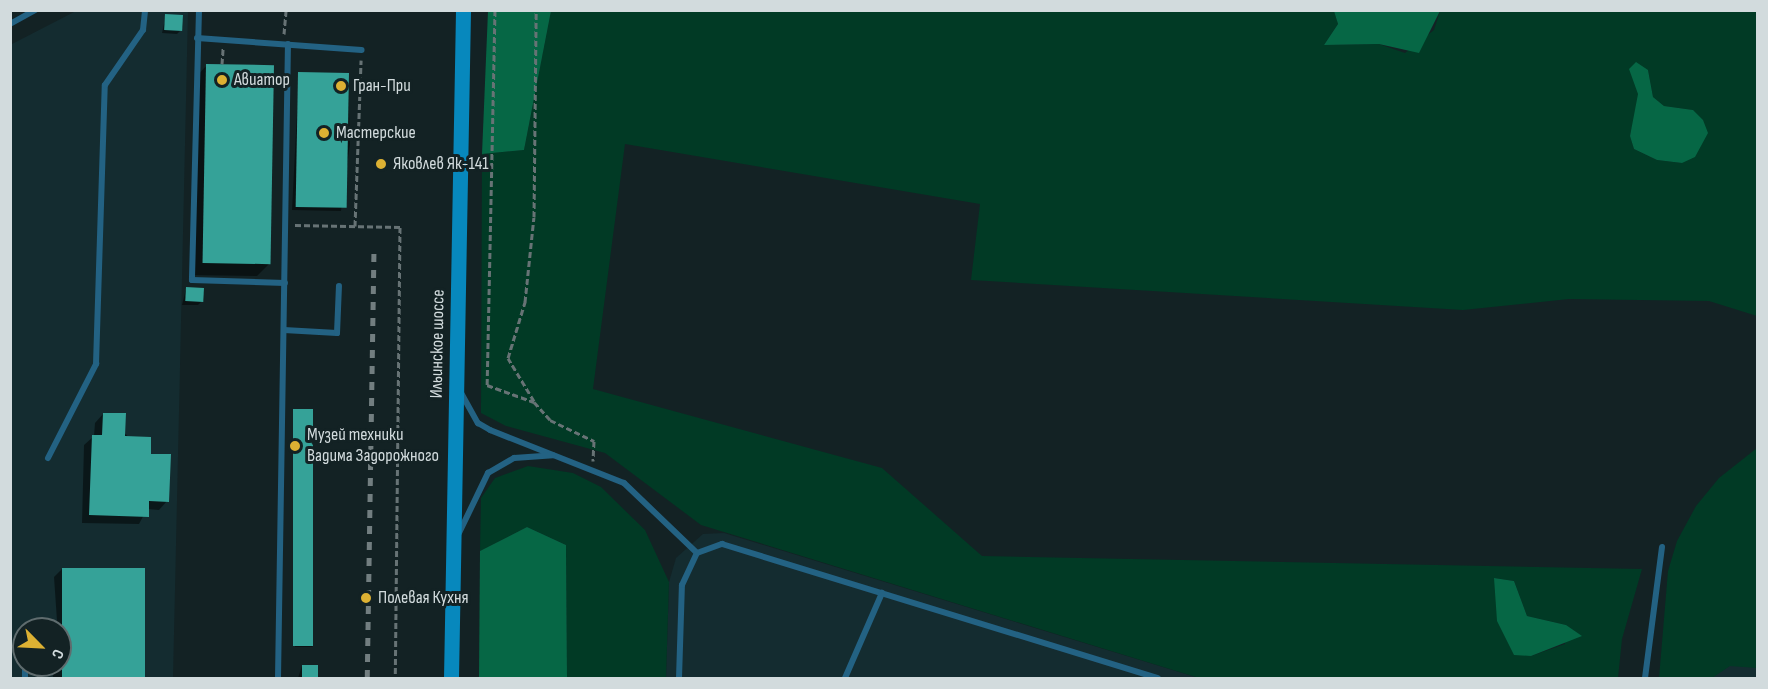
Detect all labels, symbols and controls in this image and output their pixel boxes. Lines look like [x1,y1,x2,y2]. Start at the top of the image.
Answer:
place label: Авиатор [234,69,290,91]
marker: Авиатор [215,73,229,87]
place label: Гран-При [353,75,411,97]
marker: Гран-При [334,79,348,93]
place label: Мастерские [336,122,416,144]
marker: Мастерские [317,126,331,140]
place label: Яковлев Як-141 [393,153,489,175]
marker: Яковлев Як-141 [374,157,388,171]
street label: Ильинское шоссе [426,289,450,399]
place label: Музей техники Вадима Задорожного [307,425,439,468]
marker: Музей техники Вадима Задорожного [288,439,302,453]
place label: Полевая Кухня [378,587,469,609]
marker: Полевая Кухня [359,591,373,605]
north arrow [12,617,72,677]
text: С [47,646,67,661]

